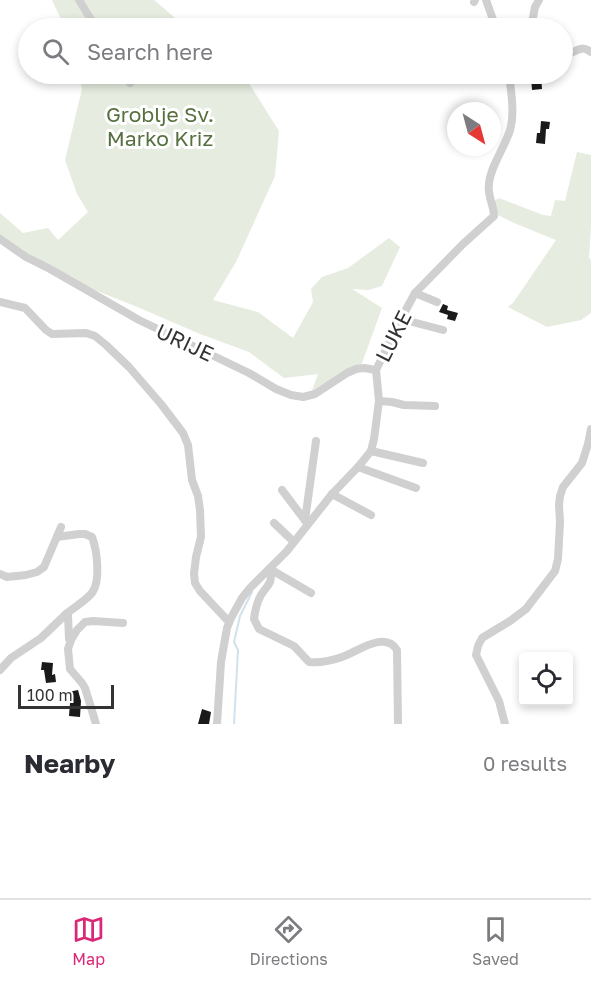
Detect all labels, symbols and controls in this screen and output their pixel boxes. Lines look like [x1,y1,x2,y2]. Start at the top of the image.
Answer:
search box [18,18,573,84]
icon: search [39,35,72,68]
text: Search here [87,38,213,65]
park label: Groblje Sv. Marko Kriz [106,101,214,151]
north arrow [447,102,501,156]
street label: LUKE [369,306,417,366]
street label: URIJE [152,317,218,367]
map controls [519,652,573,706]
button: locate [519,652,573,706]
scale bar [18,682,114,710]
text: 100 m [27,685,73,705]
text: Nearby [24,748,115,779]
text: 0 results [483,751,567,775]
tab: Map [72,913,105,969]
tab: Directions [250,913,328,969]
tab: Saved [472,913,519,969]

